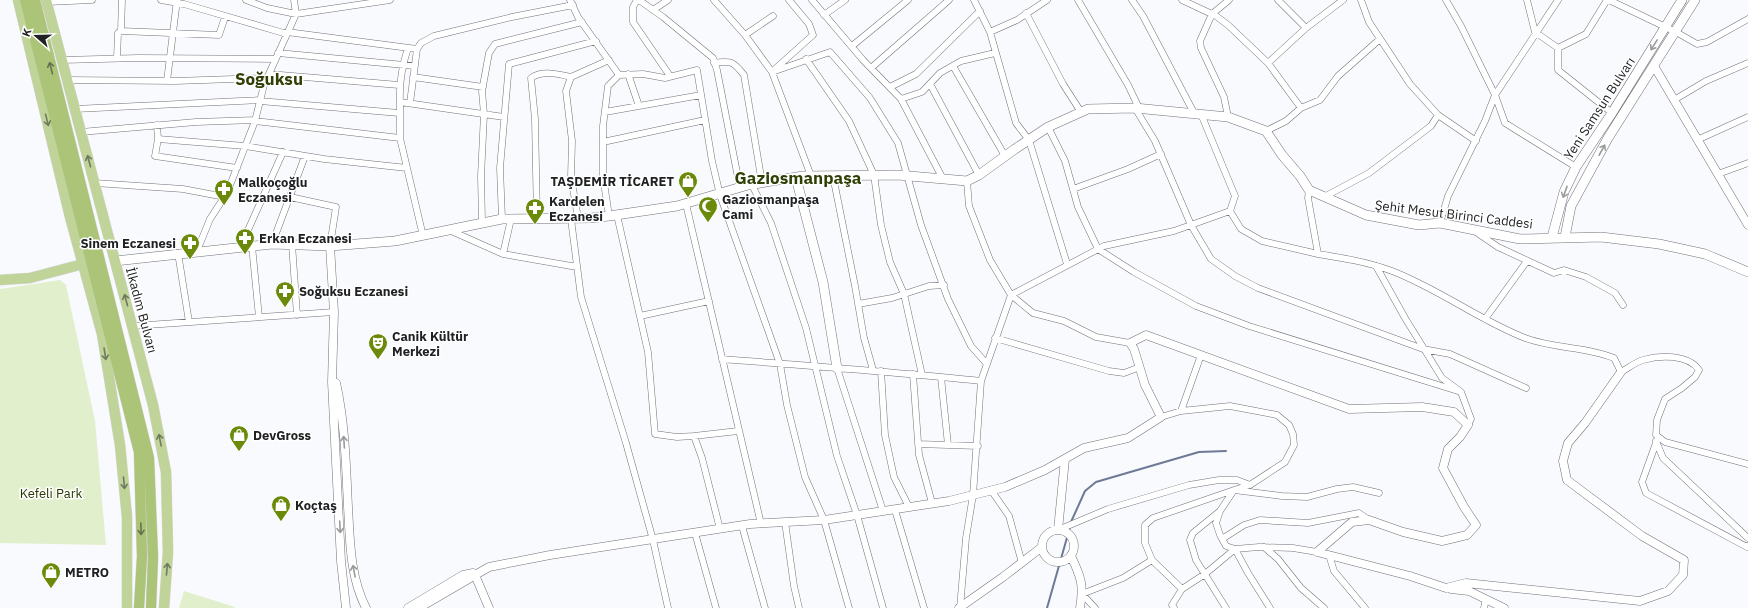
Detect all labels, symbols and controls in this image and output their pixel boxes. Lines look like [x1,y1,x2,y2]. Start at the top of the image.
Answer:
north arrow [16,16,56,56]
text: K [19,26,35,39]
one-way arrow [1650,39,1658,51]
street label: Yeni Samsun Bulvarı [1560,54,1639,163]
one-way arrow [47,62,55,75]
district label: Soğuksu [235,68,303,90]
one-way arrow [43,113,51,126]
one-way arrow [1598,144,1606,156]
one-way arrow [85,155,92,168]
district label: Gaziosmanpaşa [735,167,862,189]
shop icon: TAŞDEMİR TİCARET [677,170,699,198]
place label: TAŞDEMİR TİCARET [551,173,674,190]
place label: Malkoçoğlu Eczanesi [238,174,307,206]
pharmacy icon: Malkoçoğlu Eczanesi [213,178,235,206]
one-way arrow [1561,185,1568,198]
place label: Gaziosmanpaşa Cami [722,191,819,223]
place label: Kardelen Eczanesi [549,193,605,225]
mosque icon: Gaziosmanpaşa Cami [697,195,719,223]
street label: Şehit Mesut Birinci Caddesi [1374,196,1534,233]
pharmacy icon: Kardelen Eczanesi [524,197,546,225]
pharmacy icon: Erkan Eczanesi [234,227,256,255]
place label: Erkan Eczanesi [259,230,352,247]
pharmacy icon: Sinem Eczanesi [179,232,201,260]
place label: Sinem Eczanesi [80,235,176,252]
street label: İlkadım Bulvarı [122,265,161,355]
pharmacy icon: Soğuksu Eczanesi [274,280,296,308]
place label: Soğuksu Eczanesi [299,283,408,300]
one-way arrow [122,294,129,307]
place label: Canik Kültür Merkezi [392,328,468,360]
theatre icon: Canik Kültür Merkezi [367,332,389,360]
one-way arrow [101,347,109,360]
shop icon: DevGross [228,424,250,452]
place label: DevGross [253,427,312,444]
one-way arrow [155,434,163,447]
one-way arrow [340,436,348,449]
one-way arrow [120,476,127,489]
park label: Kefeli Park [20,485,82,502]
shop icon: Koçtaş [270,494,292,522]
place label: Koçtaş [295,497,337,514]
one-way arrow [336,520,343,533]
one-way arrow [137,522,145,535]
shop icon: METRO [40,561,62,589]
one-way arrow [163,563,171,576]
place label: METRO [65,564,109,581]
one-way arrow [350,565,358,578]

